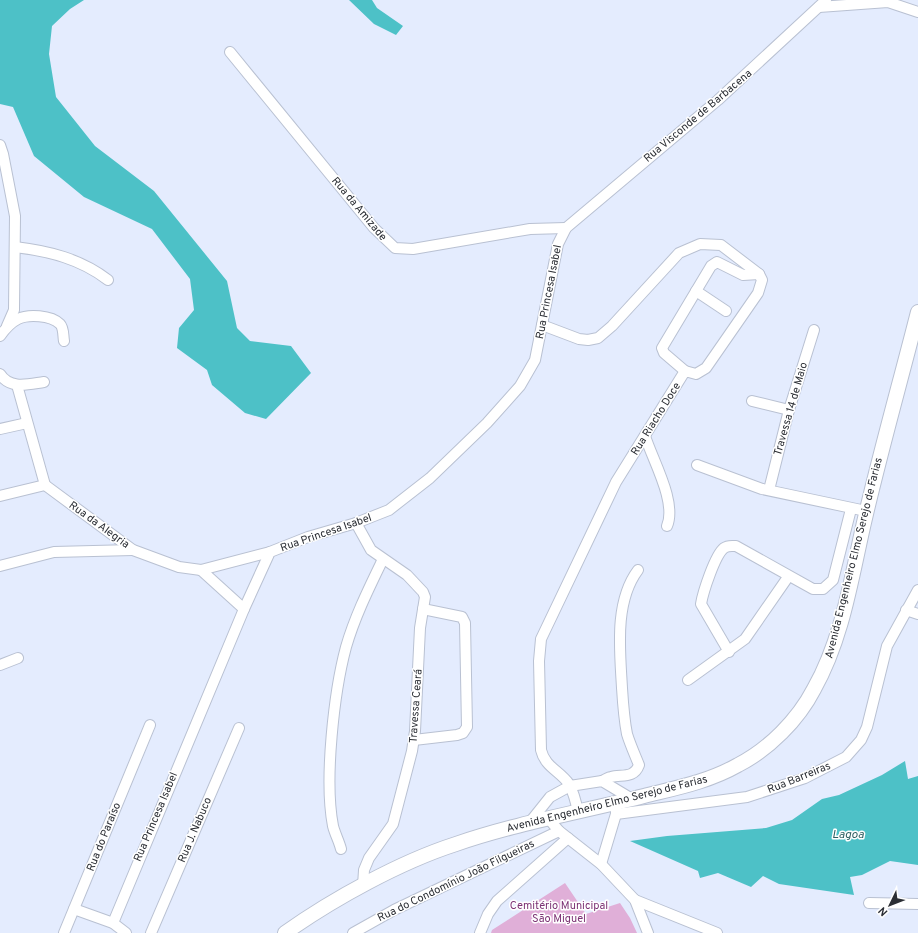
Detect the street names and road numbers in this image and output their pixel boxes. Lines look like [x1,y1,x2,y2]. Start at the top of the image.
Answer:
street label: Rua Visconde de Barbacena [641,66,755,165]
street label: Rua da Amizade [328,174,390,244]
street label: Rua Princesa Isabel [533,244,565,340]
street label: Travessa 14 de Maio [771,361,811,457]
street label: Rua Riacho Doce [628,380,684,458]
street label: Avenida Engenheiro Elmo Serejo de Farias [822,456,886,660]
street label: Rua da Alegria [66,498,132,552]
street label: Rua Princesa Isabel [278,511,374,555]
street label: Travessa Ceará [406,668,426,744]
street label: Rua Barreiras [765,759,833,797]
street label: Rua Princesa Isabel [131,770,181,864]
street label: Avenida Engenheiro Elmo Serejo de Farias [505,772,709,836]
street label: Rua J. Nabuco [175,795,215,865]
street label: Rua do Paraíso [84,800,124,874]
street label: Rua do Condomínio João Filgueiras [375,837,537,925]

